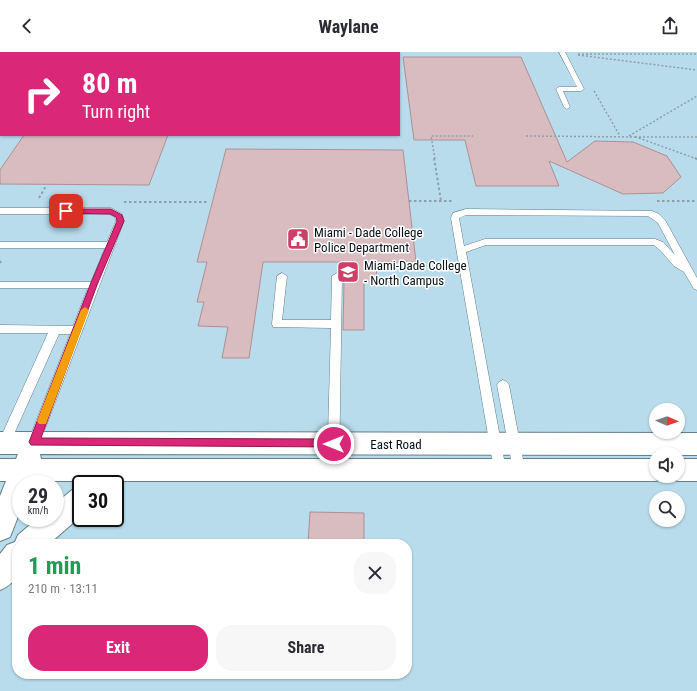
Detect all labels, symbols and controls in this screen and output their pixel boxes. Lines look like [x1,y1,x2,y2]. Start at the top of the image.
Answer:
icon: back [16,15,38,37]
icon: share [659,15,681,37]
text: Waylane [318,16,379,37]
text: 80 m [82,67,138,100]
icon: right [16,68,68,120]
text: Turn right [82,101,150,122]
pin [49,194,83,228]
icon: arrive [55,200,77,222]
place label: Miami - Dade College Police Department [314,225,423,255]
public building icon: Miami - Dade College Police Department [285,226,311,252]
place label: Miami-Dade College - North Campus [364,258,467,288]
school or university icon: Miami-Dade College - North Campus [335,259,361,285]
north arrow [649,403,685,439]
map controls [649,403,685,527]
position arrow [313,423,355,465]
street label: East Road [370,437,422,452]
button: sound [649,447,685,483]
speed limit sign: 30 [72,475,124,527]
text: 29 [28,484,48,508]
button: search [649,491,685,527]
text: km/h [28,505,48,516]
text: 1 min [28,552,81,580]
button: close [354,552,396,594]
text: 210 m · 13:11 [28,581,98,596]
button: Exit [28,625,208,671]
button: Share [216,625,396,671]

